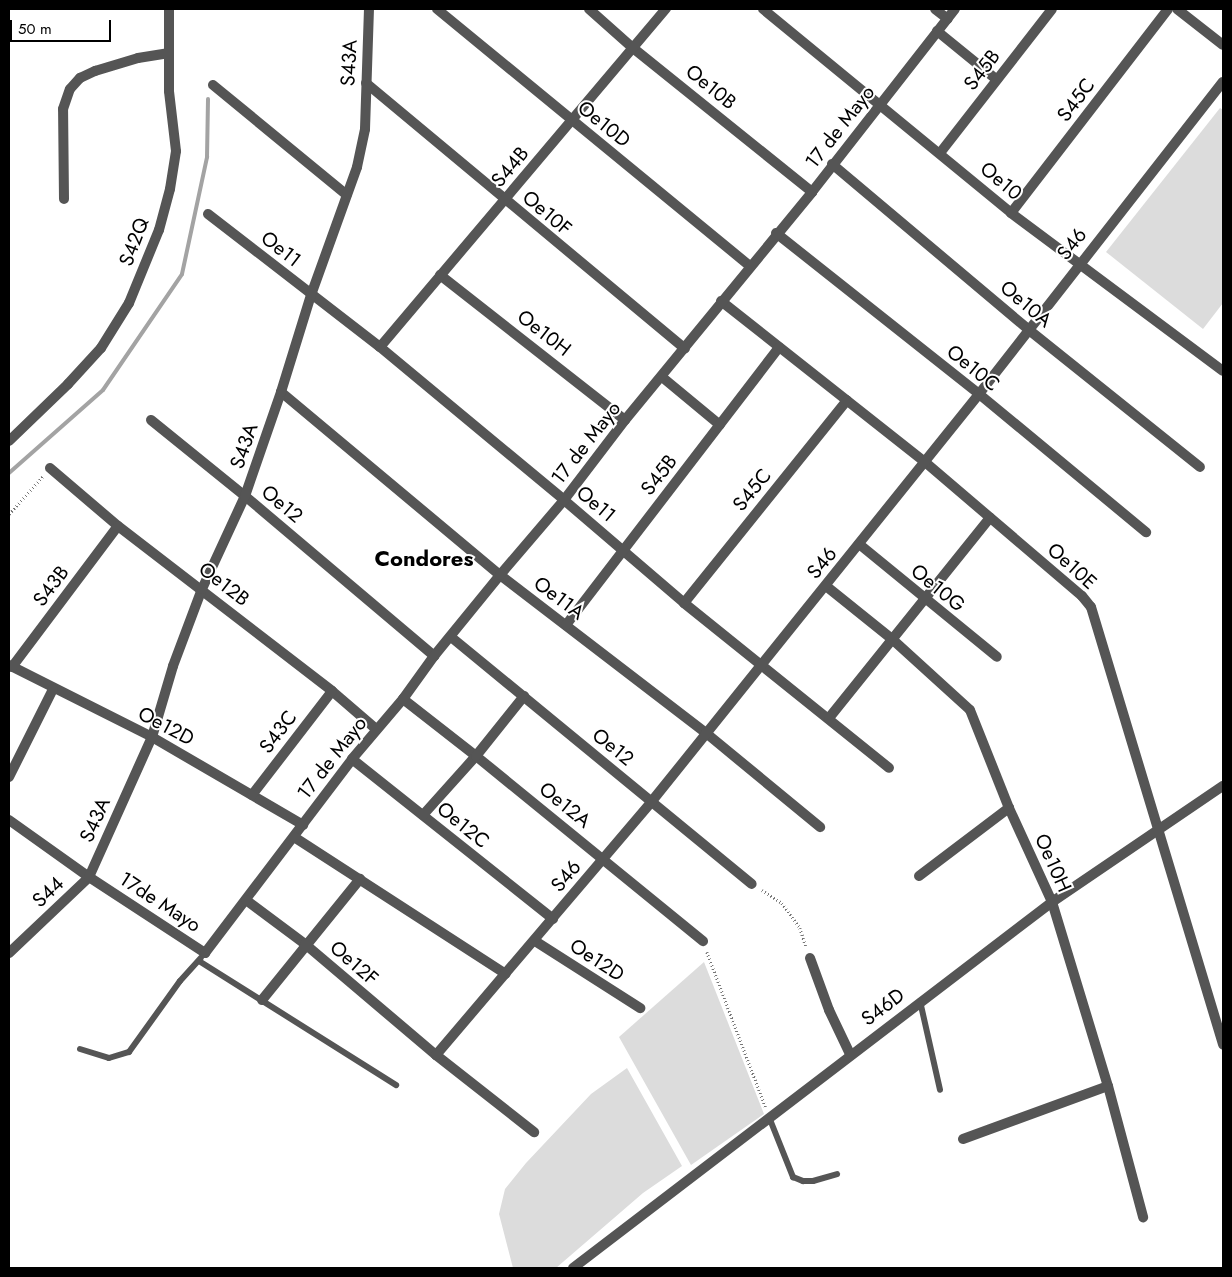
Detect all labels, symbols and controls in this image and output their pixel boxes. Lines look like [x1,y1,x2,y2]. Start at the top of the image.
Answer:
scale bar [12,10,114,42]
text: 50 m [18,18,52,40]
street label: S43A [336,39,362,87]
street label: S45B [959,45,1005,95]
street label: Oe10B [681,59,741,115]
street label: S45C [1052,74,1100,126]
street label: 17 de Mayo [800,81,880,173]
street label: Oe10D [573,96,635,152]
street label: S44B [486,142,534,192]
street label: Oe10 [975,157,1027,205]
street label: Oe10F [517,185,577,241]
street label: S42Q [114,214,154,270]
street label: S46 [1052,223,1092,265]
street label: Oe11 [256,226,306,272]
street label: Oe10A [995,275,1057,333]
street label: Oe10H [512,305,576,361]
street label: Oe10C [942,340,1004,396]
street label: 17 de Mayo [546,397,626,489]
street label: S43A [225,420,263,472]
street label: S45B [636,450,682,500]
street label: S45C [728,464,776,516]
street label: Oe12 [256,480,308,528]
street label: Oe11 [571,481,621,527]
street label: Oe10E [1042,538,1102,594]
street label: S46 [802,542,842,584]
district label: Condores [375,546,473,572]
street label: Oe12B [194,557,254,611]
street label: Oe10G [906,559,970,617]
street label: S43B [28,561,74,611]
street label: Oe11A [529,571,589,625]
street label: Oe12D [134,701,198,751]
street label: S43C [254,706,302,758]
street label: 17 de Mayo [292,712,372,804]
street label: Oe12 [587,723,639,771]
street label: Oe12A [534,777,596,833]
street label: S43A [75,794,115,846]
street label: Oe12C [432,797,494,853]
street label: Oe10H [1030,830,1076,896]
street label: S46 [546,855,586,897]
street label: 17de Mayo [115,867,205,937]
street label: S44 [27,872,69,912]
street label: Oe12D [565,934,629,986]
street label: Oe12F [325,935,383,991]
street label: S46D [857,983,909,1031]

